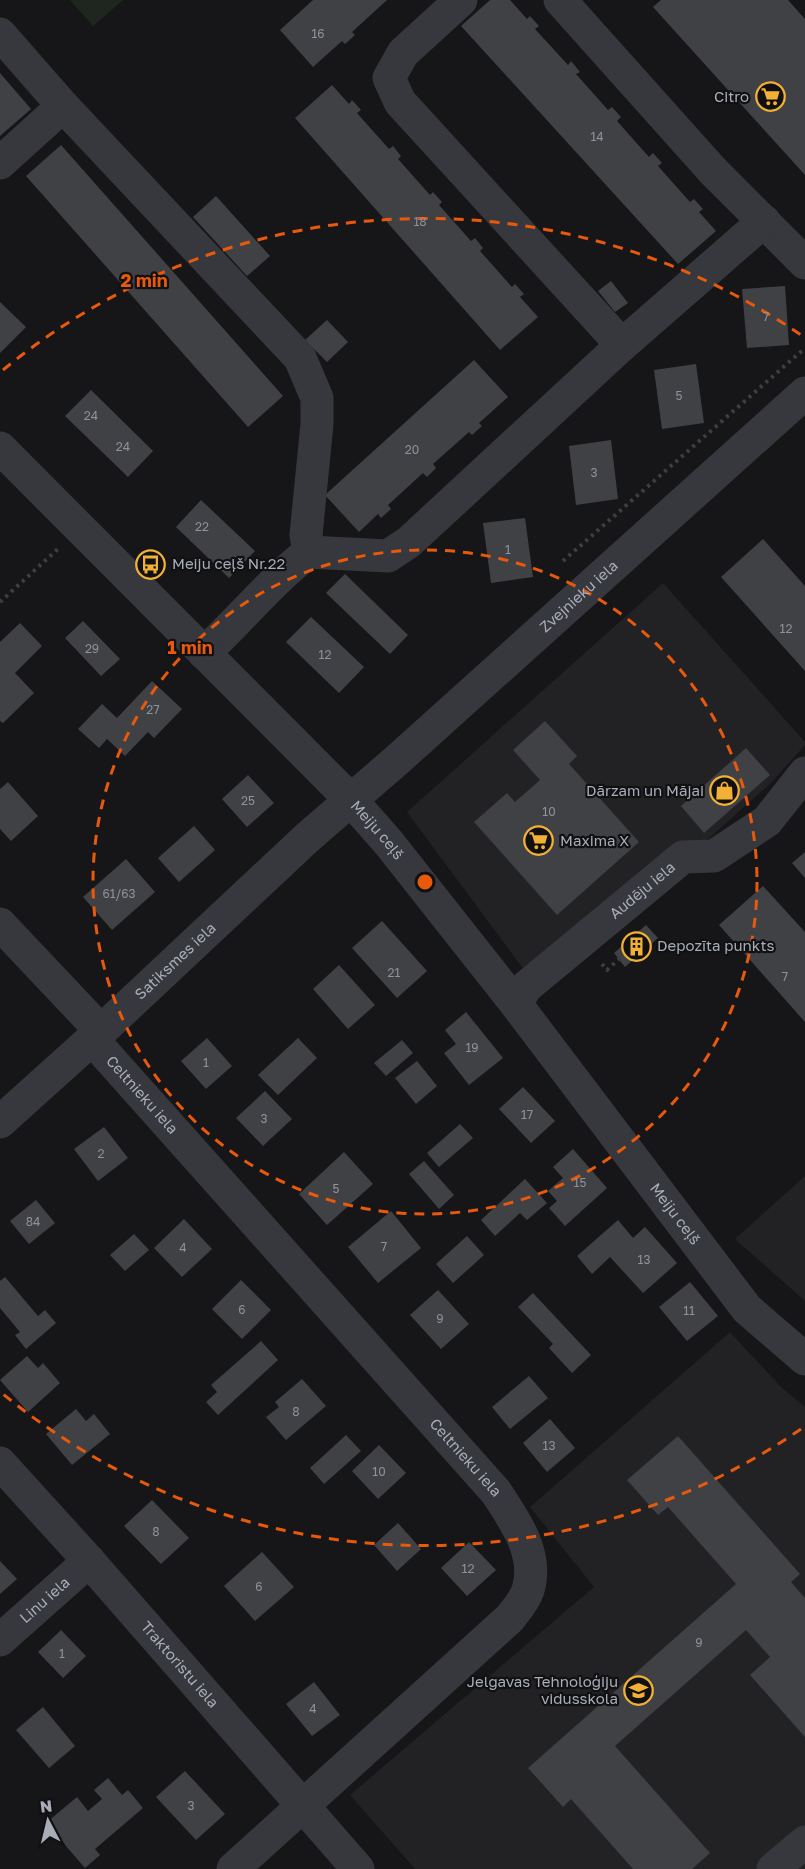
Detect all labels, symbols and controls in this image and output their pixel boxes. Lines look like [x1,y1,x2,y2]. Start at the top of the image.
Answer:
house number: 16 [311,26,325,41]
supermarket icon: Citro [754,81,786,113]
place label: Citro [714,87,749,105]
house number: 14 [590,129,604,144]
house number: 18 [413,214,427,229]
text: 2 min [120,269,168,291]
house number: 7 [763,309,769,324]
house number: 5 [676,388,683,403]
house number: 24 [84,408,98,423]
house number: 24 [116,439,130,454]
house number: 20 [405,442,419,457]
house number: 3 [590,465,598,480]
house number: 22 [195,519,209,534]
house number: 1 [505,542,511,557]
bus stop icon: Meiju ceļš Nr.22 [135,548,167,580]
place label: Meiju ceļš Nr.22 [172,554,285,572]
street label: Zvejnieku iela [535,556,621,635]
house number: 12 [780,621,792,636]
text: 1 min [167,636,213,658]
house number: 29 [85,641,99,656]
house number: 12 [319,647,331,662]
house number: 27 [146,702,160,717]
shop icon: Dārzam un Mājai [709,775,741,807]
place label: Dārzam un Mājai [586,781,704,799]
house number: 25 [241,793,255,808]
street label: Meiju ceļš [348,796,408,863]
house number: 10 [542,804,556,819]
supermarket icon: Maxima X [523,825,555,857]
place label: Maxima X [560,831,629,849]
street label: Audēju iela [605,857,678,922]
centre of rings [415,872,435,892]
house number: 61/63 [102,886,136,901]
street label: Satiksmes iela [131,918,219,1003]
building icon: Depozīta punkts [620,930,652,962]
place label: Depozīta punkts [657,936,775,954]
house number: 21 [388,965,401,980]
house number: 7 [782,969,788,984]
house number: 19 [465,1040,479,1055]
street label: Celtnieku iela [103,1051,182,1137]
house number: 1 [203,1055,209,1070]
house number: 17 [521,1107,533,1122]
house number: 3 [260,1111,268,1126]
house number: 2 [98,1146,105,1161]
house number: 15 [574,1175,586,1190]
street label: Meiju ceļš [647,1179,705,1248]
house number: 5 [333,1181,340,1196]
house number: 84 [26,1214,40,1229]
house number: 7 [381,1239,387,1254]
house number: 4 [179,1240,187,1255]
house number: 13 [638,1252,650,1267]
house number: 6 [238,1302,246,1317]
house number: 11 [683,1303,695,1318]
house number: 9 [436,1311,444,1326]
house number: 8 [292,1404,300,1419]
street label: Celtnieku iela [427,1414,506,1500]
house number: 13 [543,1438,555,1453]
house number: 10 [372,1464,386,1479]
house number: 8 [152,1524,160,1539]
house number: 12 [462,1561,474,1576]
street label: Linu iela [16,1573,73,1626]
house number: 6 [255,1579,263,1594]
street label: Traktoristu iela [138,1617,223,1711]
house number: 9 [695,1635,703,1650]
house number: 1 [59,1646,65,1661]
place label: Jelgavas Tehnoloģiju vidusskola [467,1672,618,1707]
school or university icon: Jelgavas Tehnoloģiju vidusskola [623,1675,655,1707]
house number: 4 [309,1701,317,1716]
north arrow [18,1791,78,1851]
text: N [39,1795,53,1817]
house number: 3 [187,1798,195,1813]

